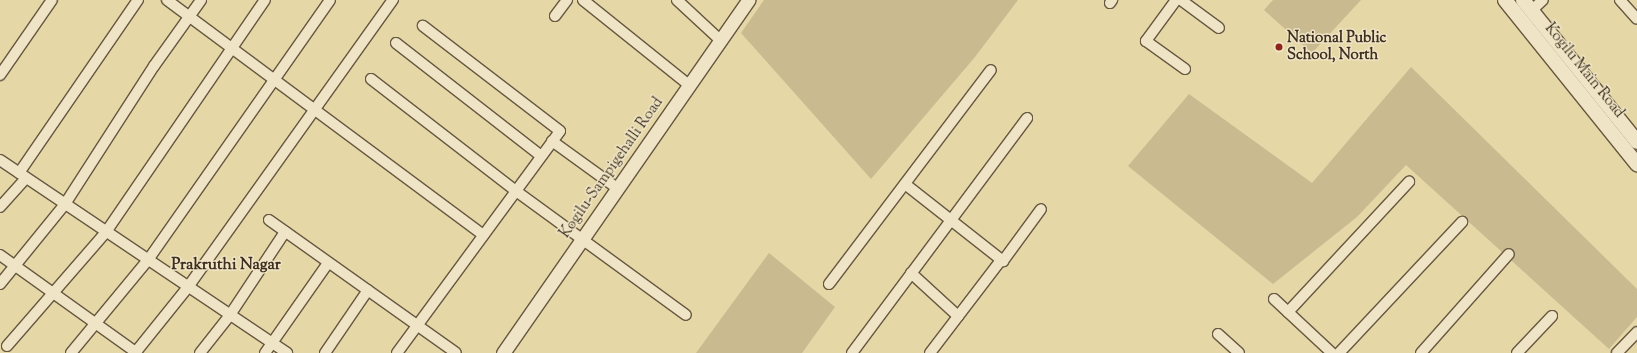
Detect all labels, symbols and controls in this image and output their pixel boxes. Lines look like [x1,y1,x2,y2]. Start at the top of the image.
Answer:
street label: Kogilu Main Road [1540,20,1628,122]
place label: National Public School, North [1287,29,1386,64]
marker: National Public School, North [1274,42,1284,52]
street label: Kogilu-Sampigehalli Road [557,94,667,242]
district label: Prakruthi Nagar [171,256,281,276]

